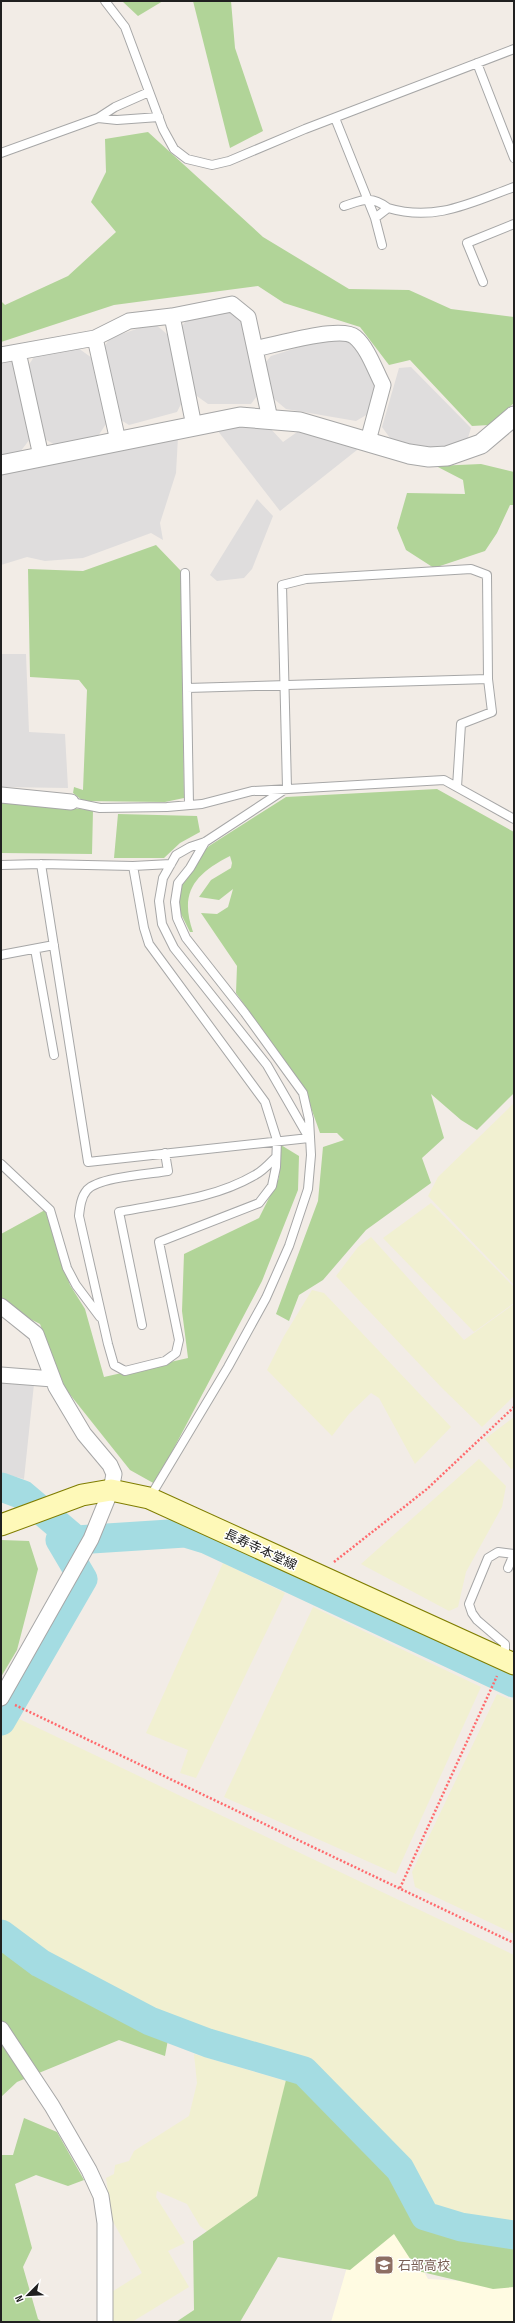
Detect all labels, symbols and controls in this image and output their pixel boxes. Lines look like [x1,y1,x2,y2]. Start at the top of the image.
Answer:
street label: 長寿寺本堂線 [222,1526,299,1574]
school or university icon: 石部高校 [373,2254,395,2276]
place label: 石部高校 [398,2258,450,2274]
north arrow [8,2275,48,2315]
text: N [12,2293,26,2304]

